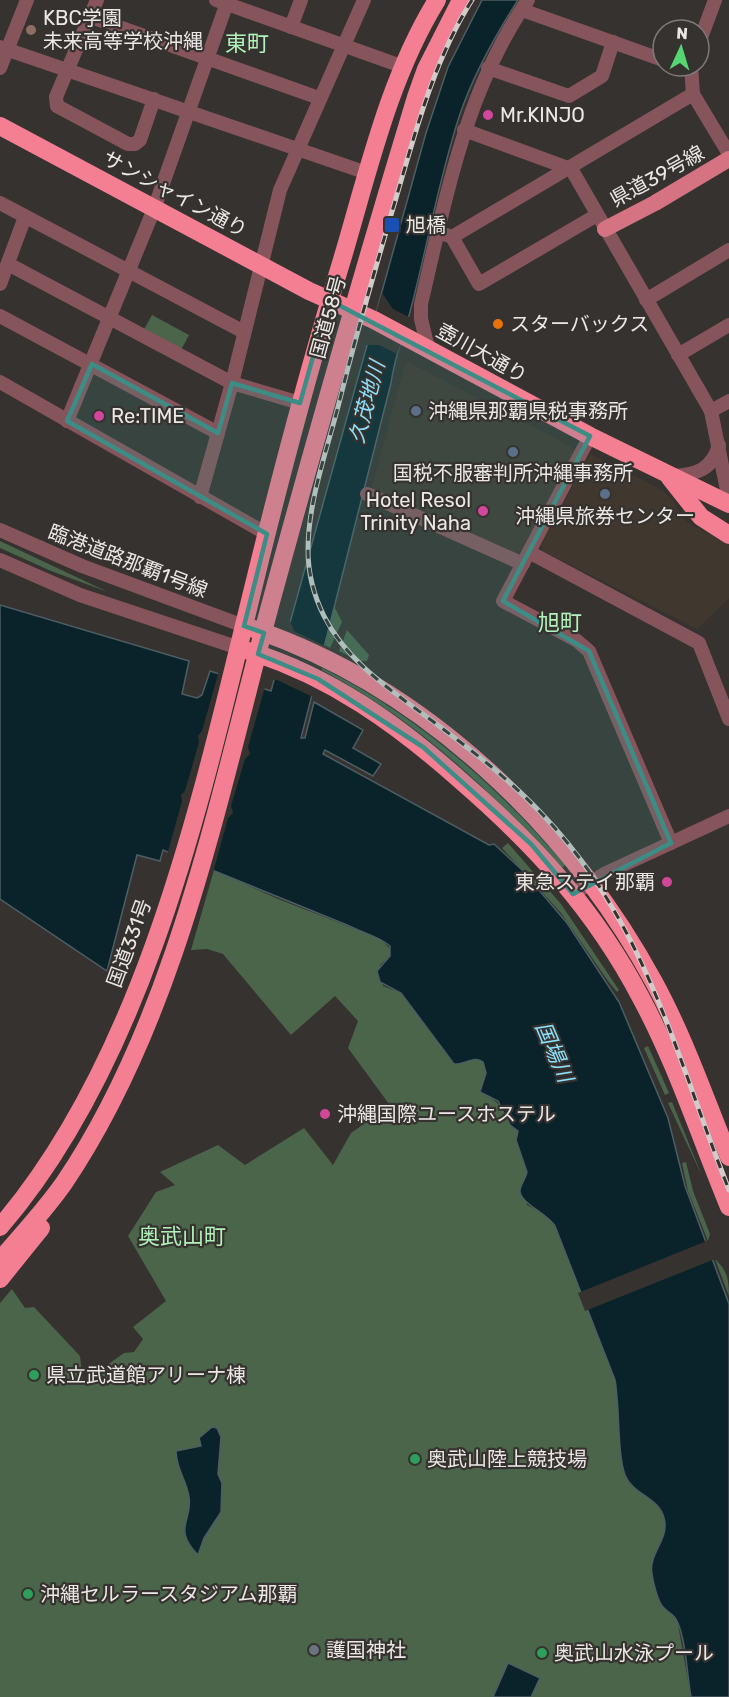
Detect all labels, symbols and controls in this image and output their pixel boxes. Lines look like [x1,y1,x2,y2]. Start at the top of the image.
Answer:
place label: KBC学園 未来高等学校沖縄 [43,6,203,53]
north arrow [651,18,711,78]
marker: KBC学園 未来高等学校沖縄 [24,23,38,37]
text: N [676,24,688,43]
district label: 東町 [225,30,269,57]
place label: Mr.KINJO [500,103,585,127]
marker: Mr.KINJO [481,108,495,122]
street label: 県道39号線 [606,140,708,212]
street label: サンシャイン通り [99,146,251,242]
place label: 旭橋 [406,213,446,237]
marker: 旭橋 [383,216,401,234]
street label: 国道58号 [305,273,351,361]
place label: スターバックス [510,312,649,336]
marker: スターバックス [491,317,505,331]
street label: 壺川大通り [432,318,532,388]
water label: 久茂地川 [344,356,390,446]
place label: 沖縄県那覇県税事務所 [428,399,628,423]
place label: Re:TIME [111,404,184,428]
marker: 沖縄県那覇県税事務所 [409,404,423,418]
marker: Re:TIME [92,409,106,423]
marker: 国税不服審判所沖縄事務所 [506,445,520,459]
place label: 国税不服審判所沖縄事務所 [393,461,633,485]
marker: 沖縄県旅券センター [598,487,612,501]
place label: Hotel Resol Trinity Naha [360,488,471,535]
marker: Hotel Resol Trinity Naha [476,504,490,518]
place label: 沖縄県旅券センター [515,504,695,528]
street label: 臨港道路那覇1号線 [45,520,211,602]
district label: 旭町 [538,609,582,636]
place label: 東急ステイ那覇 [515,870,655,894]
marker: 東急ステイ那覇 [660,875,674,889]
street label: 国道331号 [102,896,156,990]
water label: 国場川 [531,1018,579,1088]
place label: 沖縄国際ユースホステル [337,1102,556,1126]
marker: 沖縄国際ユースホステル [318,1107,332,1121]
district label: 奥武山町 [138,1223,226,1250]
place label: 県立武道館アリーナ棟 [46,1363,246,1387]
marker: 県立武道館アリーナ棟 [27,1368,41,1382]
place label: 奥武山陸上競技場 [427,1447,587,1471]
marker: 奥武山陸上競技場 [408,1452,422,1466]
place label: 沖縄セルラースタジアム那覇 [40,1582,298,1606]
marker: 沖縄セルラースタジアム那覇 [21,1587,35,1601]
place label: 護国神社 [326,1638,406,1662]
place label: 奥武山水泳プール [554,1641,714,1665]
marker: 護国神社 [307,1643,321,1657]
marker: 奥武山水泳プール [535,1646,549,1660]

